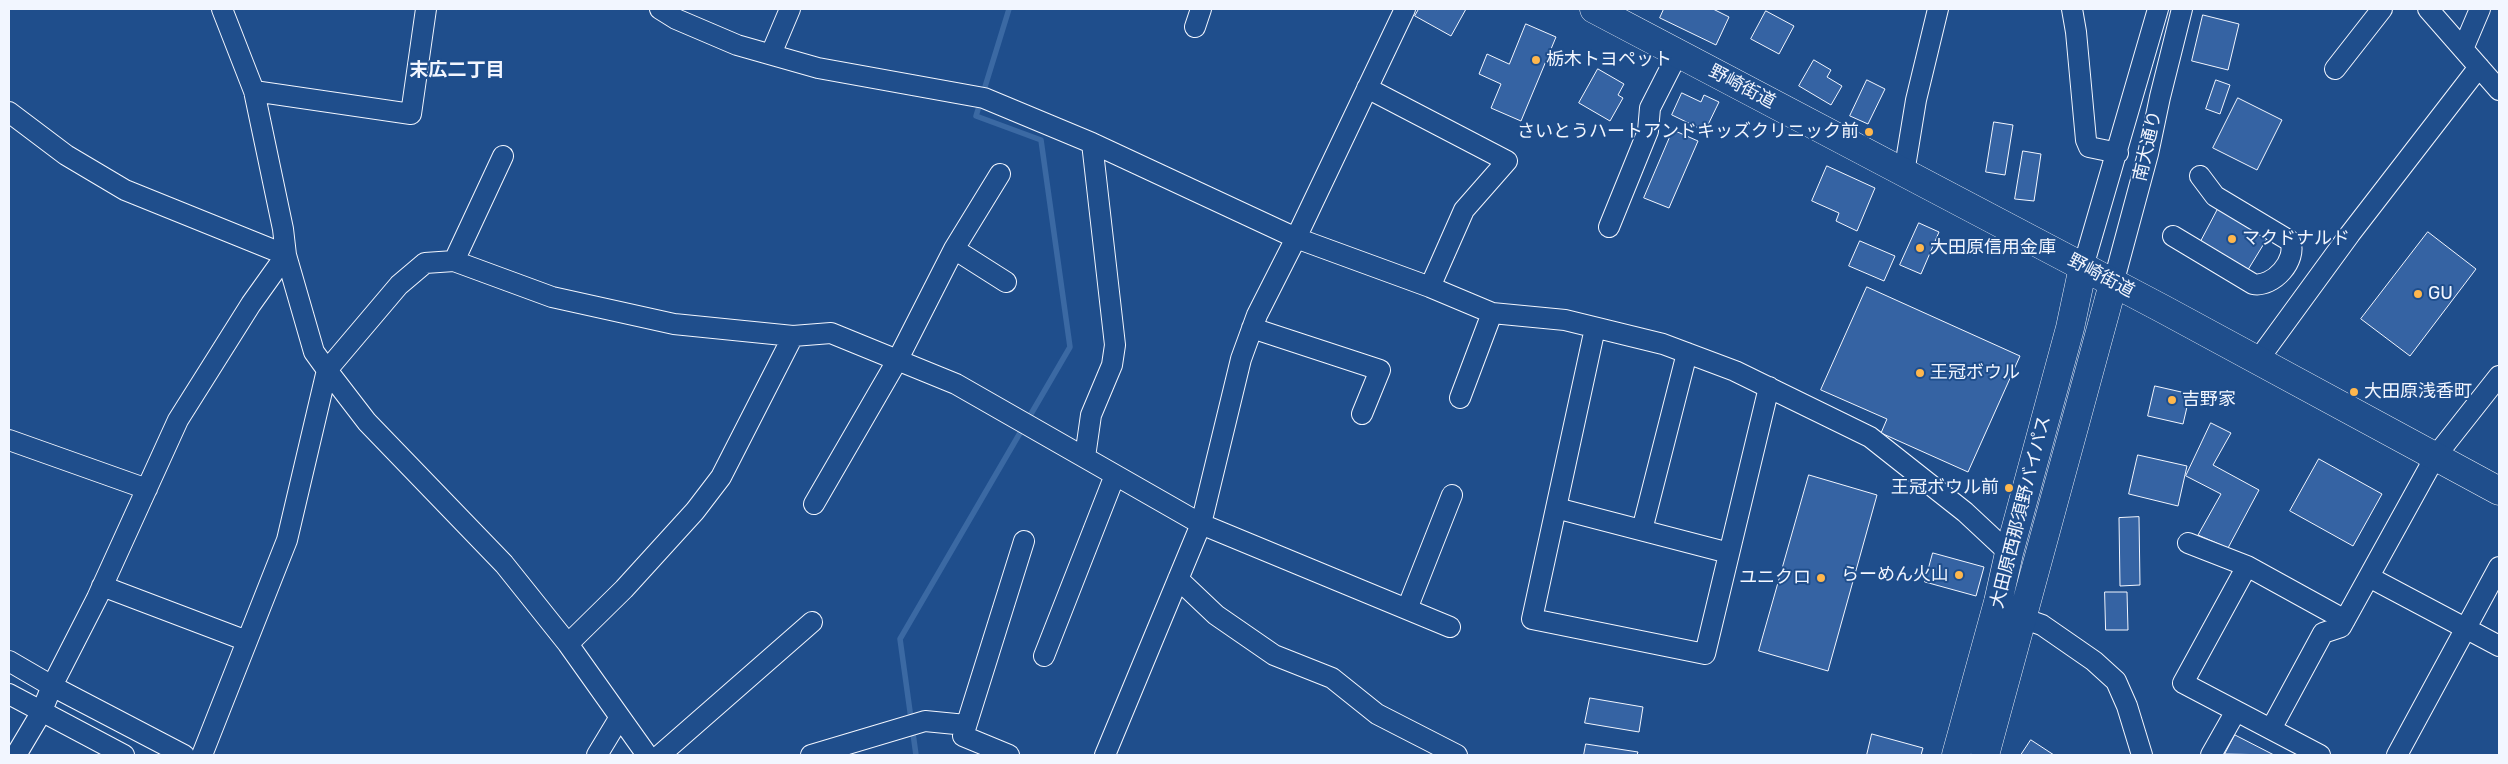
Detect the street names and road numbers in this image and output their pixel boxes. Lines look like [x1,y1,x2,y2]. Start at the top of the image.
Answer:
street label: 野崎街道 [1705,61,1779,113]
street label: 南大通り [2129,108,2167,184]
street label: 野崎街道 [2064,250,2138,302]
street label: 大田原西那須野バイパス [1987,413,2055,611]

